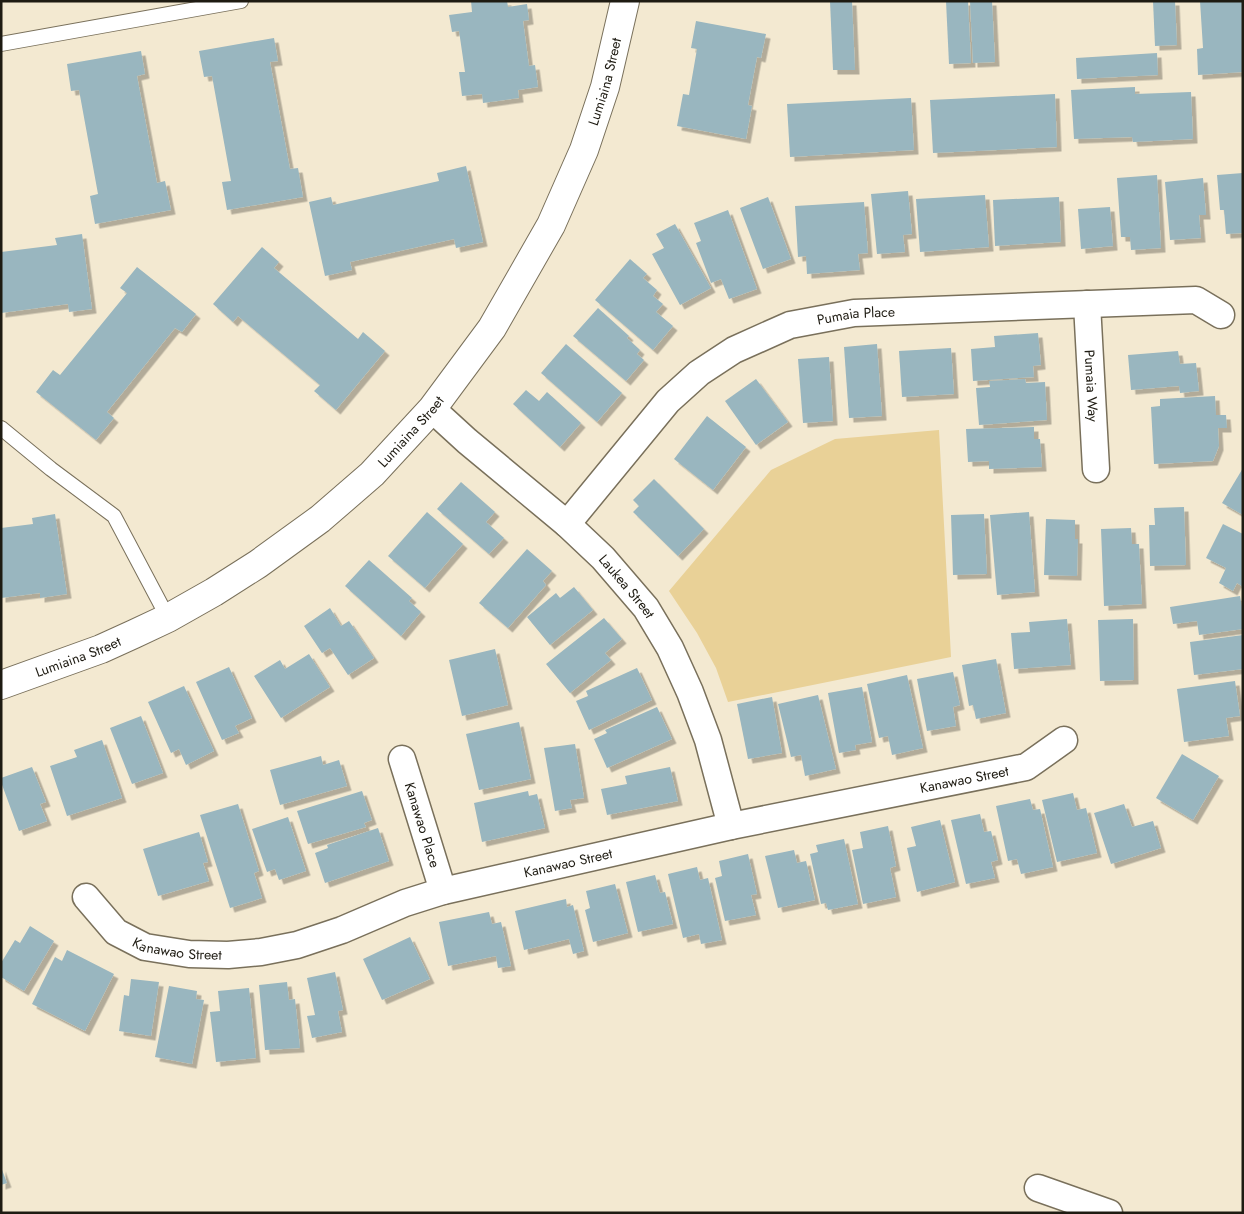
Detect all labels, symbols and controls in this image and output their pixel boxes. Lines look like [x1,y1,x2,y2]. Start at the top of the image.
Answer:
street label: Lumiaina Street [583,35,626,128]
street label: Pumaia Place [815,301,895,330]
street label: Pumaia Way [1080,349,1103,423]
street label: Lumiaina Street [373,391,449,472]
street label: Laukea Street [594,550,660,622]
street label: Lumiaina Street [32,631,125,682]
street label: Kanawao Street [918,761,1011,798]
street label: Kanawao Place [400,780,445,870]
street label: Kanawao Street [522,843,615,883]
street label: Kanawao Street [129,932,223,965]

